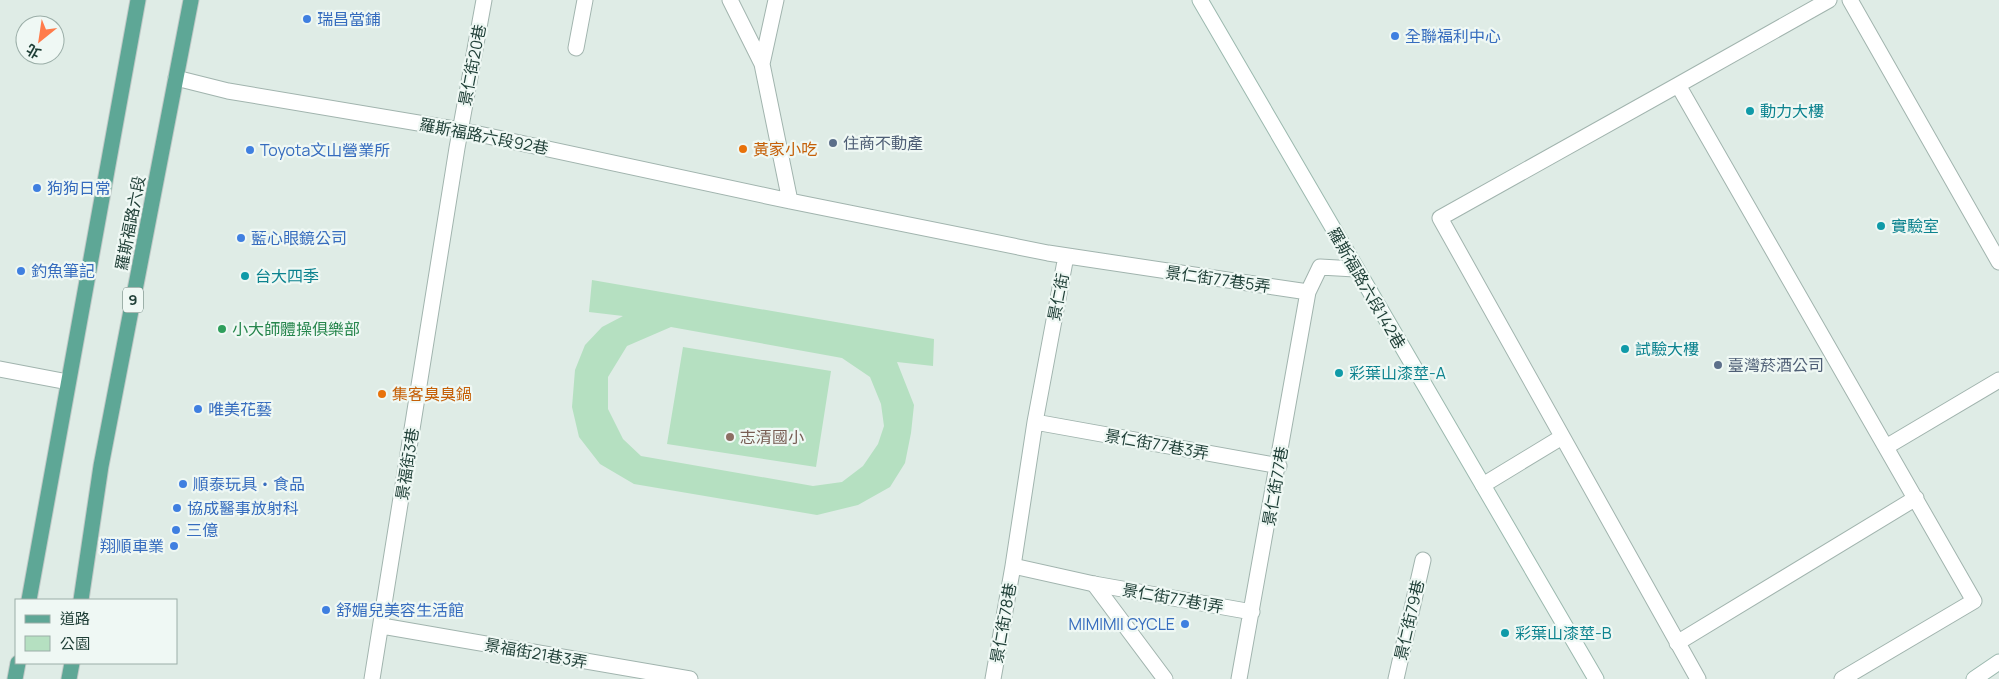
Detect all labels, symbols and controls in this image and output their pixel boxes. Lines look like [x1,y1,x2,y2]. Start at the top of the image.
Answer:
place label: 瑞昌當鋪 [317,8,381,30]
marker: 瑞昌當鋪 [301,13,313,25]
north arrow [15,15,65,65]
street label: 景仁街20巷 [453,22,491,108]
place label: 全聯福利中心 [1405,25,1501,47]
marker: 全聯福利中心 [1389,30,1401,42]
text: 北 [22,40,44,63]
place label: 動力大樓 [1760,100,1824,122]
marker: 動力大樓 [1744,105,1756,117]
street label: 羅斯福路六段92巷 [418,113,550,159]
place label: 住商不動產 [843,132,923,154]
marker: 住商不動產 [827,137,839,149]
place label: 黃家小吃 [753,138,817,160]
place label: Toyota文山營業所 [260,139,390,161]
marker: 黃家小吃 [737,143,749,155]
marker: Toyota文山營業所 [244,144,256,156]
street label: 羅斯福路六段 [110,174,150,272]
place label: 狗狗日常 [47,177,111,199]
marker: 狗狗日常 [31,182,43,194]
place label: 實驗室 [1891,215,1939,237]
marker: 實驗室 [1875,220,1887,232]
street label: 羅斯福路六段142巷 [1323,223,1411,353]
place label: 藍心眼鏡公司 [251,227,347,249]
marker: 藍心眼鏡公司 [235,232,247,244]
place label: 釣魚筆記 [31,260,95,282]
street label: 景仁街77巷5弄 [1164,261,1272,297]
marker: 釣魚筆記 [15,265,27,277]
place label: 台大四季 [255,265,319,287]
marker: 台大四季 [239,270,251,282]
street label: 景仁街 [1043,271,1073,323]
road number: 9 [123,288,143,312]
place label: 小大師體操俱樂部 [232,318,360,340]
marker: 小大師體操俱樂部 [216,323,228,335]
place label: 試驗大樓 [1635,338,1699,360]
marker: 試驗大樓 [1619,343,1631,355]
place label: 臺灣菸酒公司 [1728,354,1824,376]
marker: 臺灣菸酒公司 [1712,359,1724,371]
place label: 彩葉山漆莖-A [1349,362,1446,384]
marker: 彩葉山漆莖-A [1333,367,1345,379]
place label: 集客臭臭鍋 [392,383,472,405]
marker: 集客臭臭鍋 [376,388,388,400]
place label: 唯美花藝 [208,398,272,420]
marker: 唯美花藝 [192,403,204,415]
street label: 景仁街77巷3弄 [1103,424,1211,464]
street label: 景福街3巷 [390,426,424,502]
place label: 志清國小 [740,426,804,448]
marker: 志清國小 [724,431,736,443]
street label: 景仁街77巷 [1257,444,1293,528]
place label: 順泰玩具‧食品 [193,473,305,495]
marker: 順泰玩具‧食品 [177,478,189,490]
place label: 協成醫事放射科 [187,497,299,519]
marker: 協成醫事放射科 [171,502,183,514]
place label: 三億 [186,519,218,541]
marker: 三億 [170,524,182,536]
place label: 翔順車業 [100,535,164,557]
marker: 翔順車業 [168,540,180,552]
street label: 景仁街77巷1弄 [1121,578,1225,618]
street label: 景仁街79巷 [1389,578,1429,662]
street label: 景仁街78巷 [985,581,1021,665]
legend [15,599,178,664]
place label: 舒媚兒美容生活館 [336,599,464,621]
marker: 舒媚兒美容生活館 [320,604,332,616]
text: 道路 [60,608,90,629]
place label: MIMIMII CYCLE [1069,613,1175,635]
marker: MIMIMII CYCLE [1179,618,1191,630]
place label: 彩葉山漆莖-B [1515,622,1612,644]
marker: 彩葉山漆莖-B [1499,627,1511,639]
text: 公園 [60,633,90,654]
street label: 景福街21巷3弄 [483,633,589,673]

